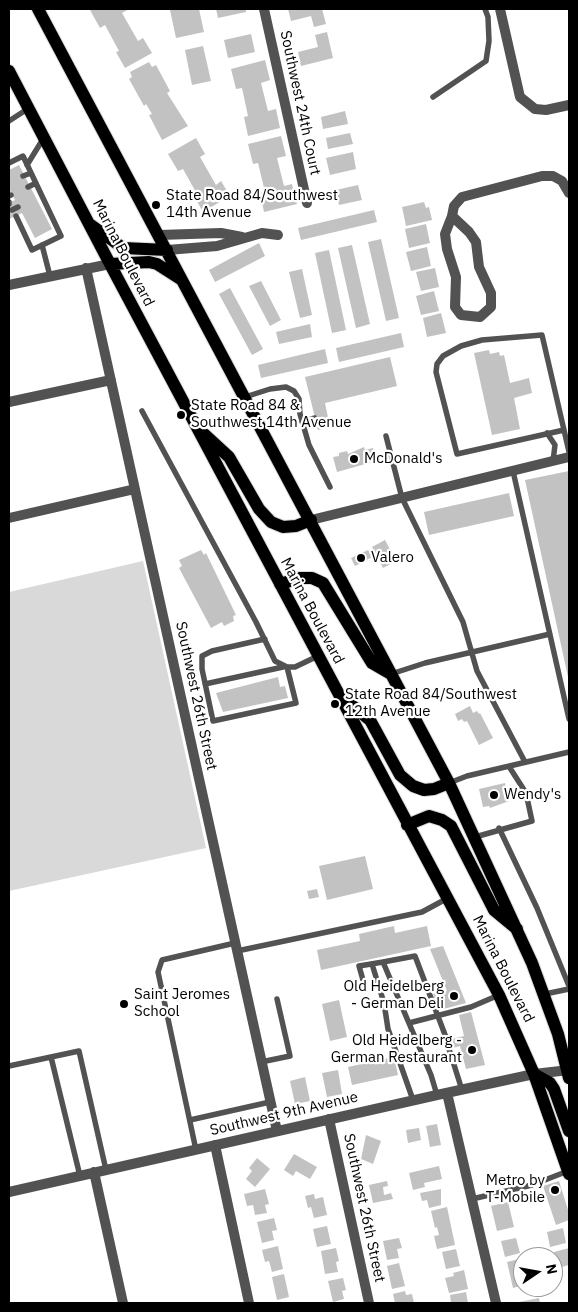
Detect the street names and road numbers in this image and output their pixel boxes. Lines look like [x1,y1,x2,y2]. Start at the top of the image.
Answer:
street label: Southwest 24th Court [276,29,324,177]
street label: Marina Boulevard [88,196,158,310]
street label: Marina Boulevard [276,555,348,667]
street label: Southwest 26th Street [171,620,221,772]
street label: Marina Boulevard [468,912,538,1026]
street label: Southwest 9th Avenue [208,1088,360,1140]
street label: Southwest 26th Street [339,1132,389,1284]

